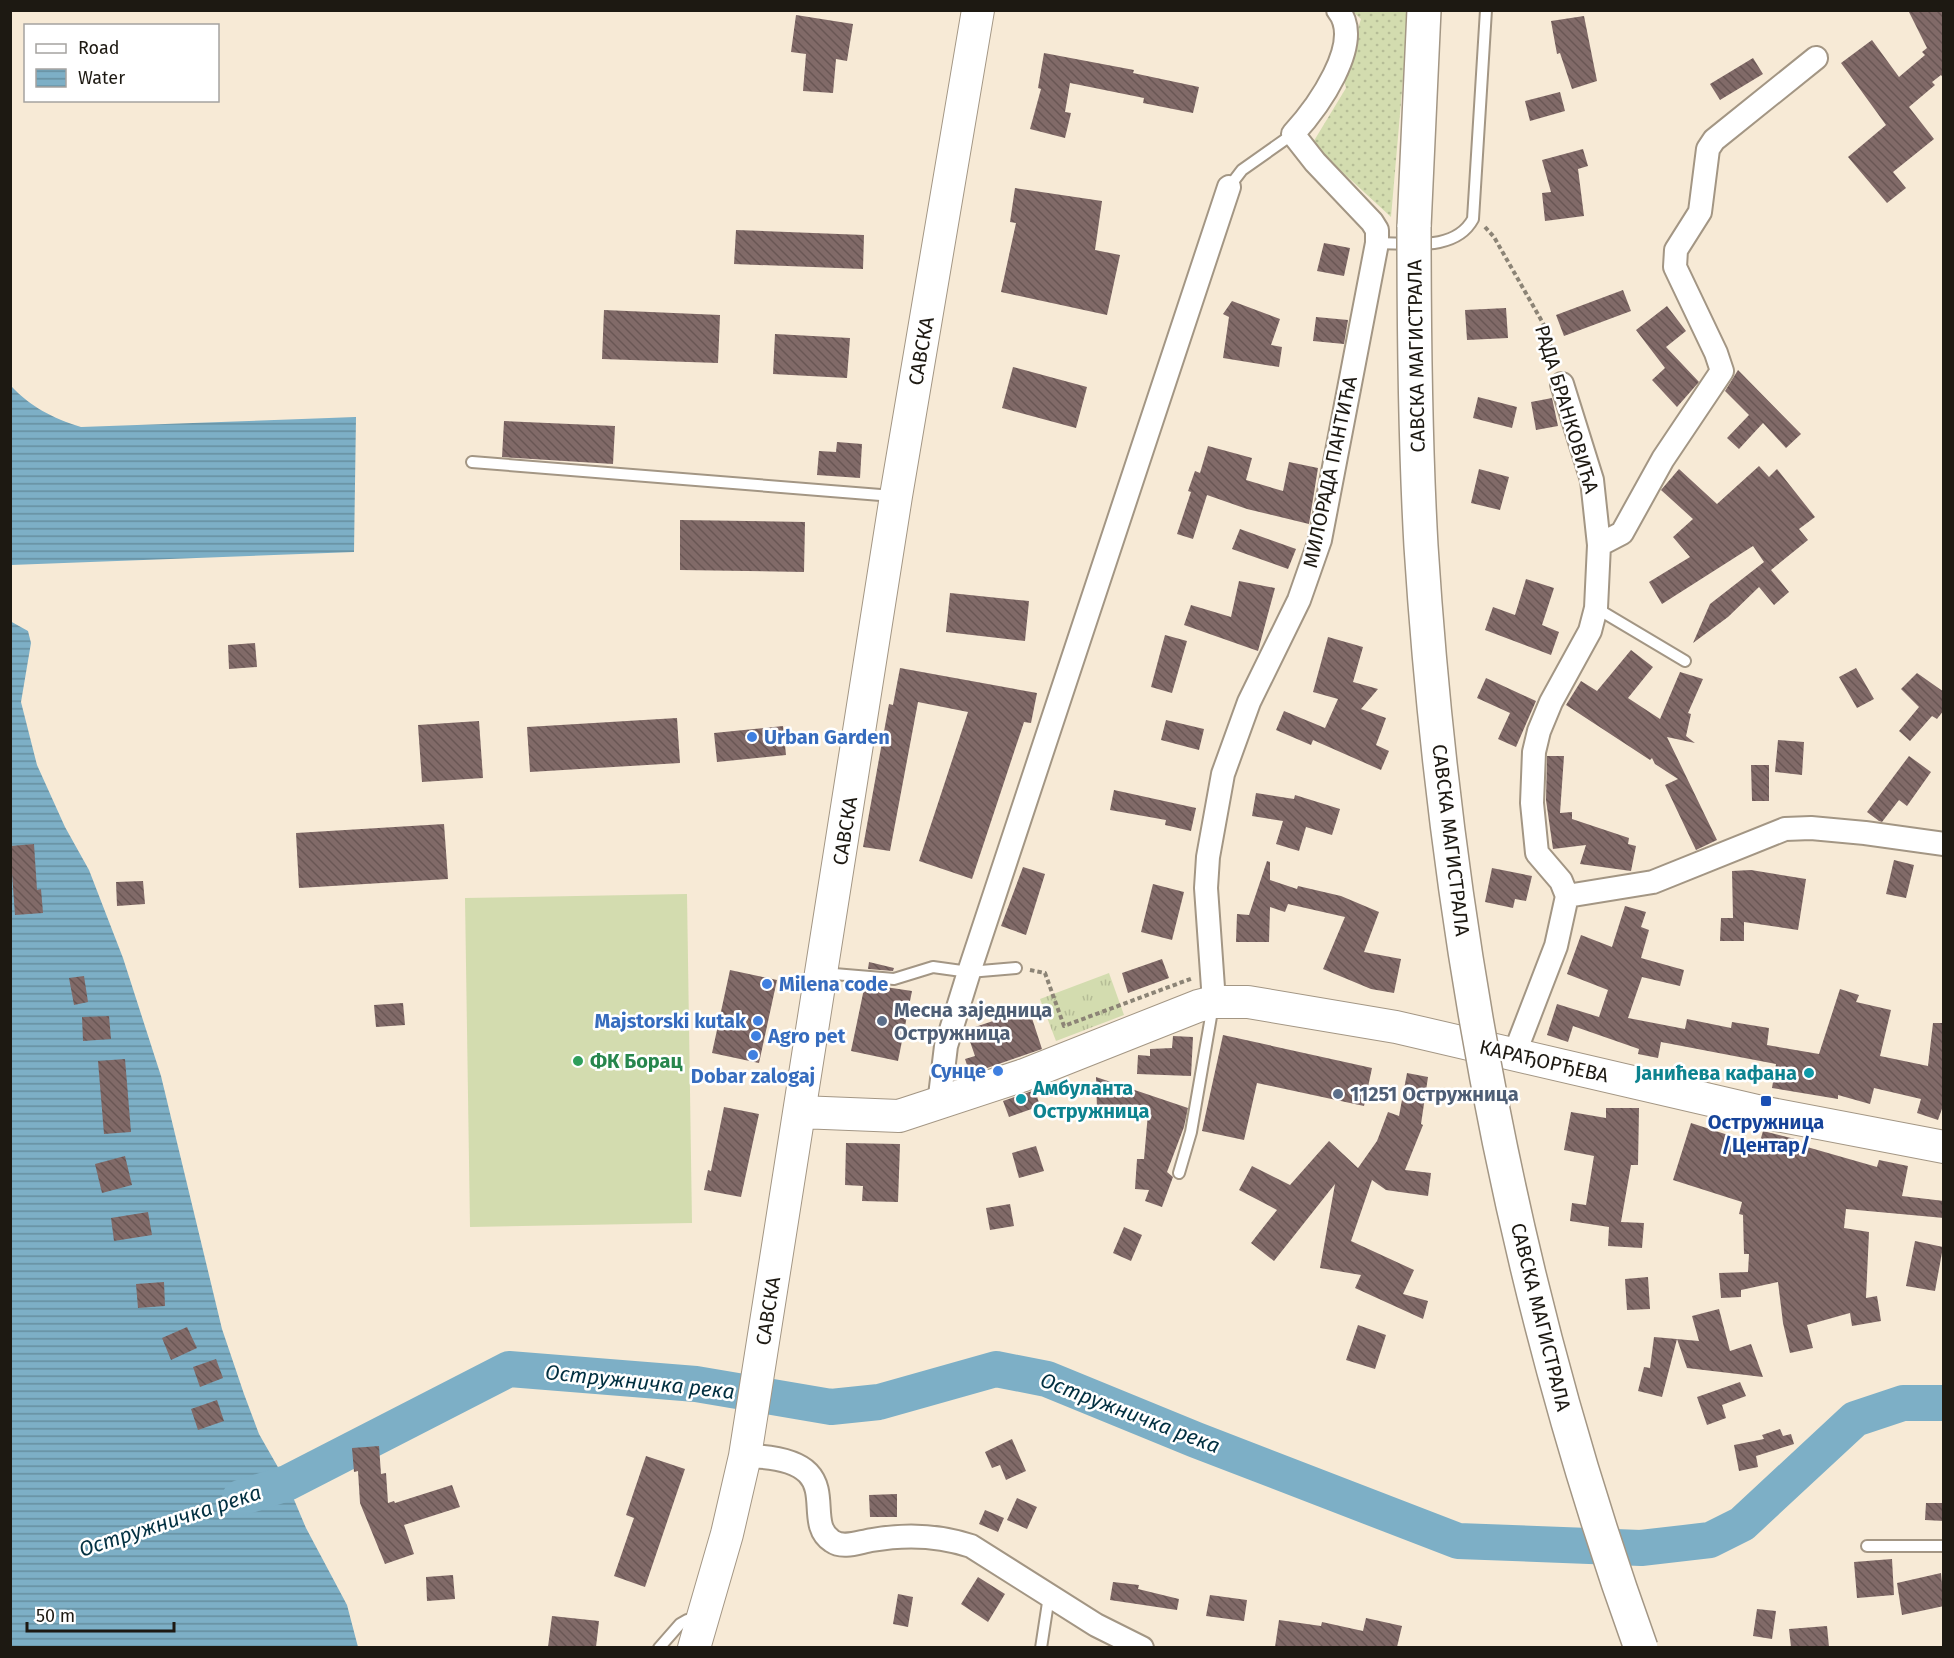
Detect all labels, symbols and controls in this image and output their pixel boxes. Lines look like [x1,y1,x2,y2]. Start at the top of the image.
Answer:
legend [24,24,219,102]
text: Road [78,37,120,59]
text: Water [78,67,125,89]
street label: САВСКА МАГИСТРАЛА [1402,259,1430,453]
street label: САВСКА [903,314,939,387]
street label: РАДА БРАНКОВИЋА [1530,322,1604,497]
street label: МИЛОРАДА ПАНТИЋА [1298,373,1362,570]
place label: Urban Garden [764,725,890,749]
marker: Urban Garden [745,730,759,744]
street label: САВСКА МАГИСТРАЛА [1427,743,1475,938]
street label: САВСКА [828,794,862,867]
place label: Milena code [779,972,888,996]
marker: Milena code [760,977,774,991]
place label: Месна заједница Остружница [894,998,1052,1045]
place label: Majstorski kutak [595,1009,747,1033]
marker: Majstorski kutak [751,1014,765,1028]
marker: Месна заједница Остружница [875,1014,889,1028]
place label: Agro pet [767,1024,846,1048]
marker: Agro pet [749,1029,763,1043]
street label: КАРАЂОРЂЕВА [1477,1034,1612,1088]
marker: Dobar zalogaj [746,1048,760,1062]
place label: ФК Борац [590,1049,683,1073]
marker: ФК Борац [571,1054,585,1068]
place label: Сунце [931,1059,986,1083]
place label: Јанићева кафана [1634,1061,1797,1085]
place label: Dobar zalogaj [691,1064,815,1088]
marker: Сунце [991,1064,1005,1078]
marker: Јанићева кафана [1802,1066,1816,1080]
place label: Амбуланта Остружница [1032,1076,1150,1123]
place label: 11251 Остружница [1350,1082,1519,1106]
marker: 11251 Остружница [1331,1087,1345,1101]
marker: Амбуланта Остружница [1014,1092,1028,1106]
marker: Остружница /Центар/ [1759,1094,1773,1108]
place label: Остружница /Центар/ [1708,1110,1824,1157]
street label: САВСКА МАГИСТРАЛА [1506,1220,1576,1414]
street label: САВСКА [751,1274,785,1347]
water label: Остружничка река [544,1359,736,1405]
water label: Остружничка река [1036,1367,1224,1459]
water label: Остружничка река [75,1479,265,1563]
scale bar [27,1595,174,1633]
text: 50 m [36,1605,75,1627]

